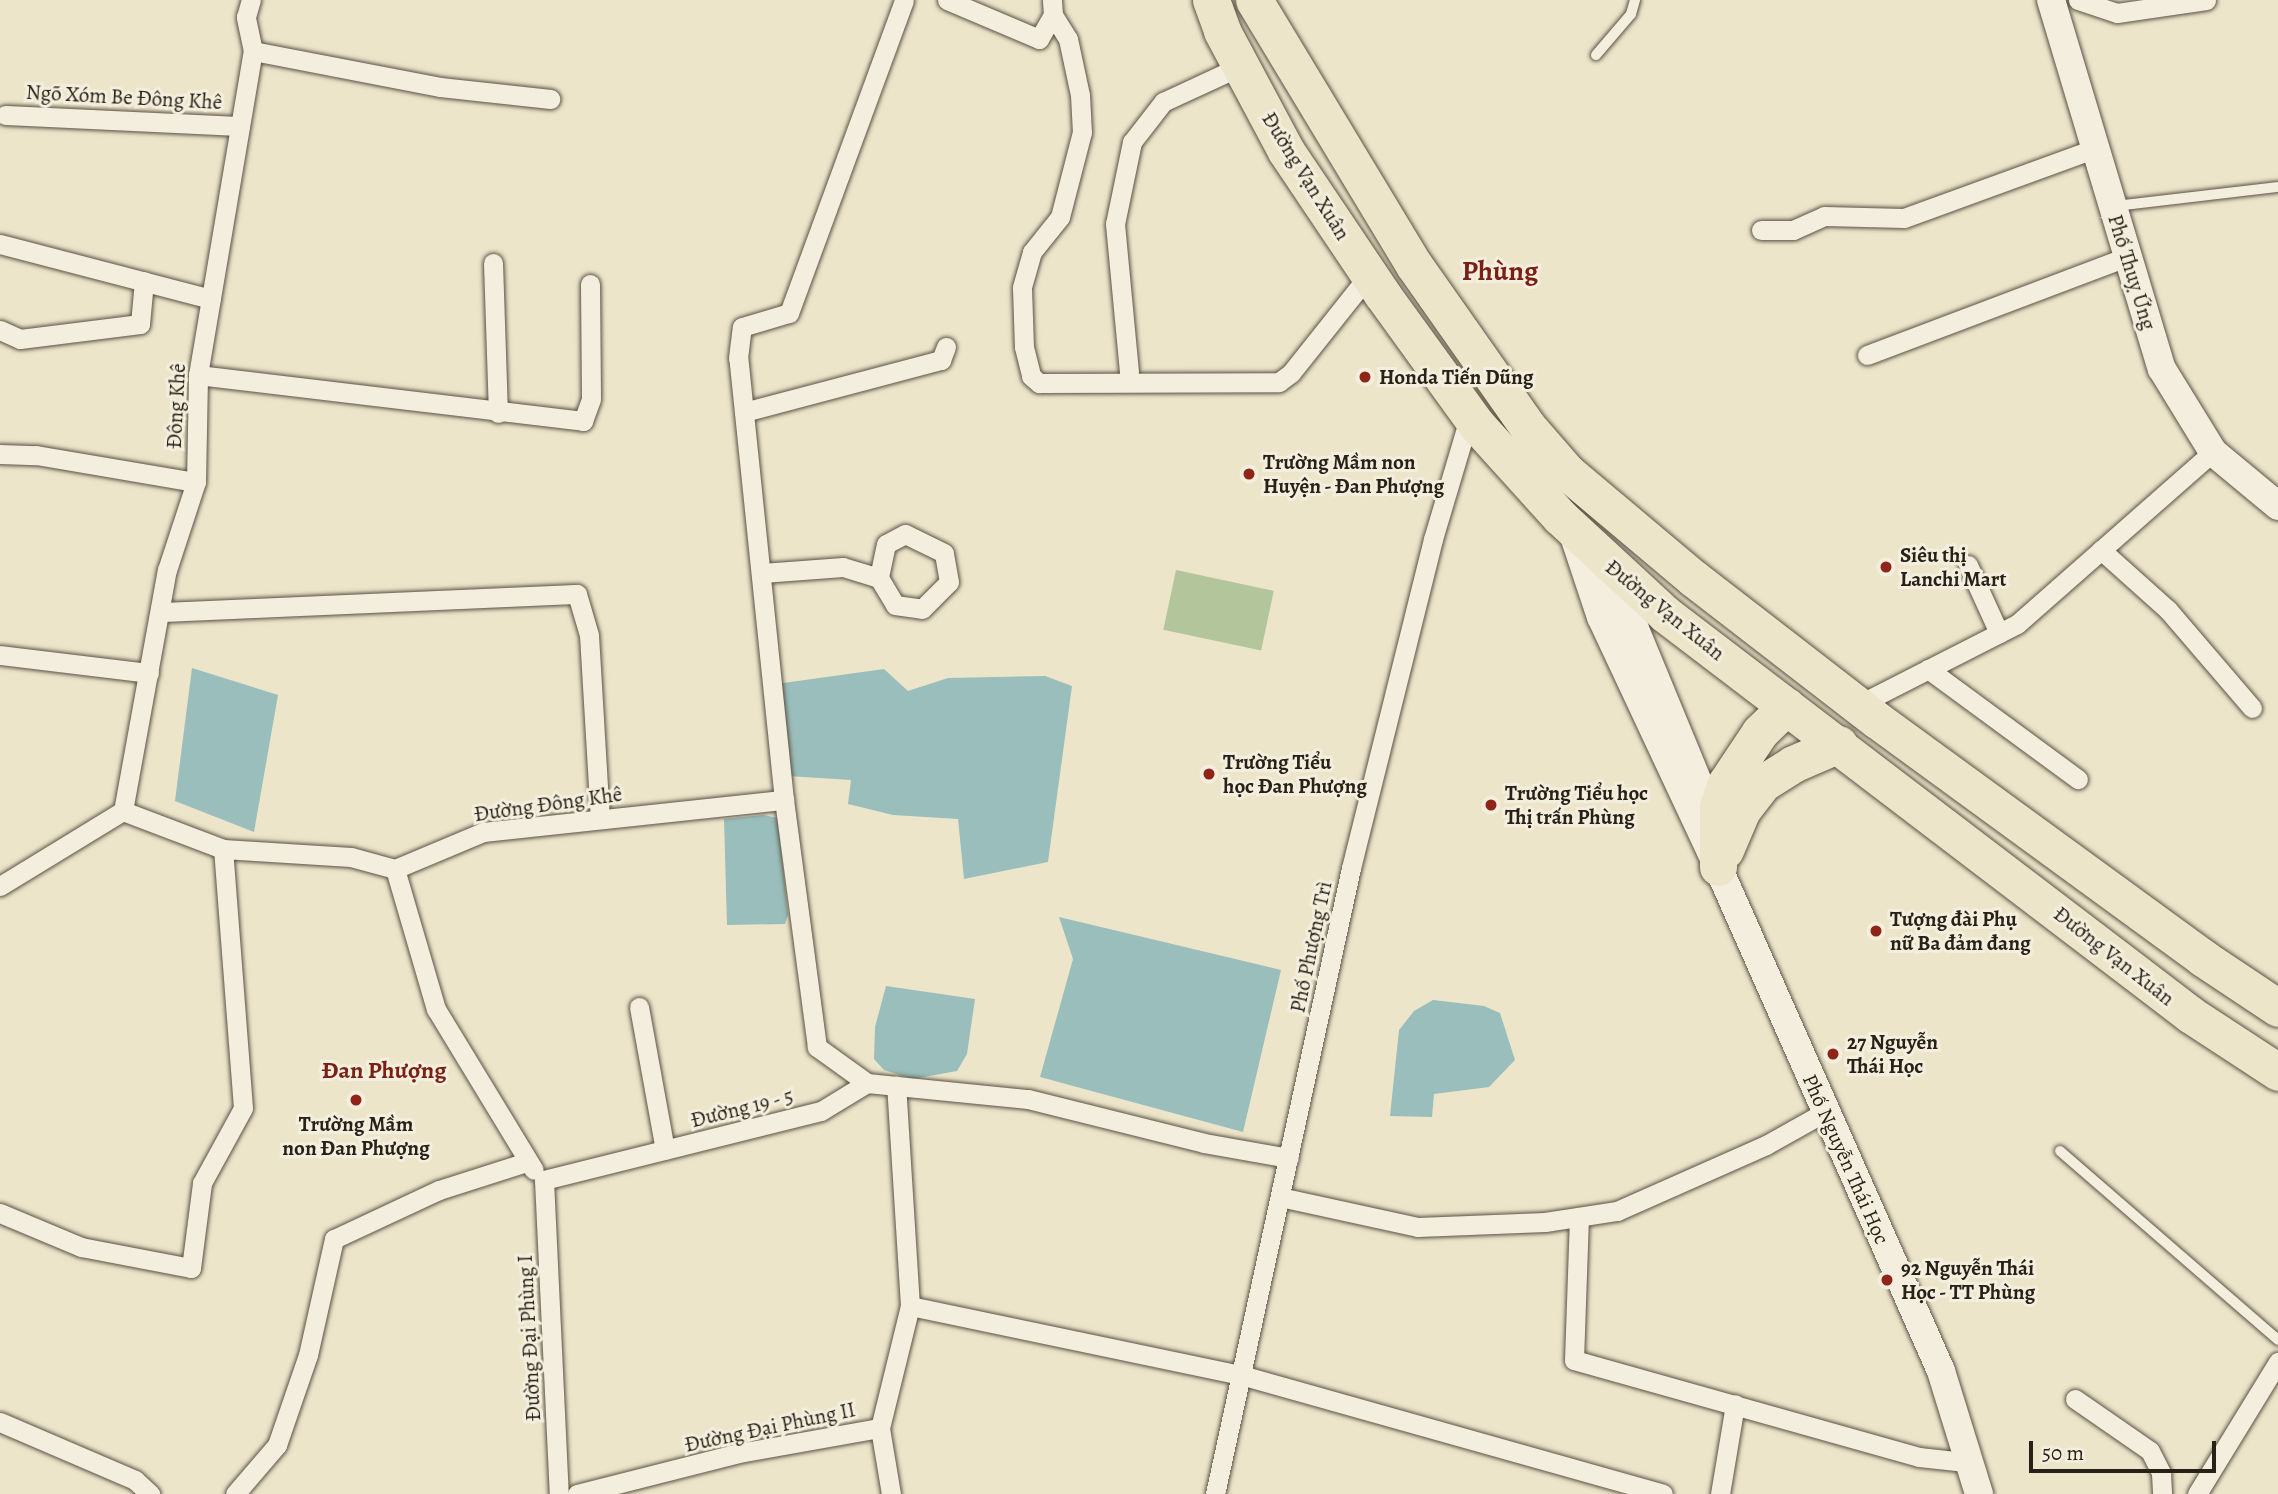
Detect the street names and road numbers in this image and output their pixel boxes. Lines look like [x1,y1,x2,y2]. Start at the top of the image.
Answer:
street label: Ngõ Xóm Be Đông Khê [25,79,223,115]
street label: Đường Vạn Xuân [1257,107,1355,245]
street label: Phố Thuỵ Ứng [2103,211,2161,333]
street label: Đông Khê [161,363,191,449]
street label: Đường Vạn Xuân [1600,554,1730,666]
street label: Đường Đông Khê [472,781,624,827]
street label: Phố Phượng Trì [1285,879,1337,1015]
street label: Đường Vạn Xuân [2049,901,2179,1011]
street label: Phố Nguyễn Thái Học [1797,1070,1895,1248]
street label: Đường 19 - 5 [688,1083,796,1133]
street label: Đường Đại Phùng I [512,1254,546,1422]
street label: Đường Đại Phùng II [682,1397,858,1457]

